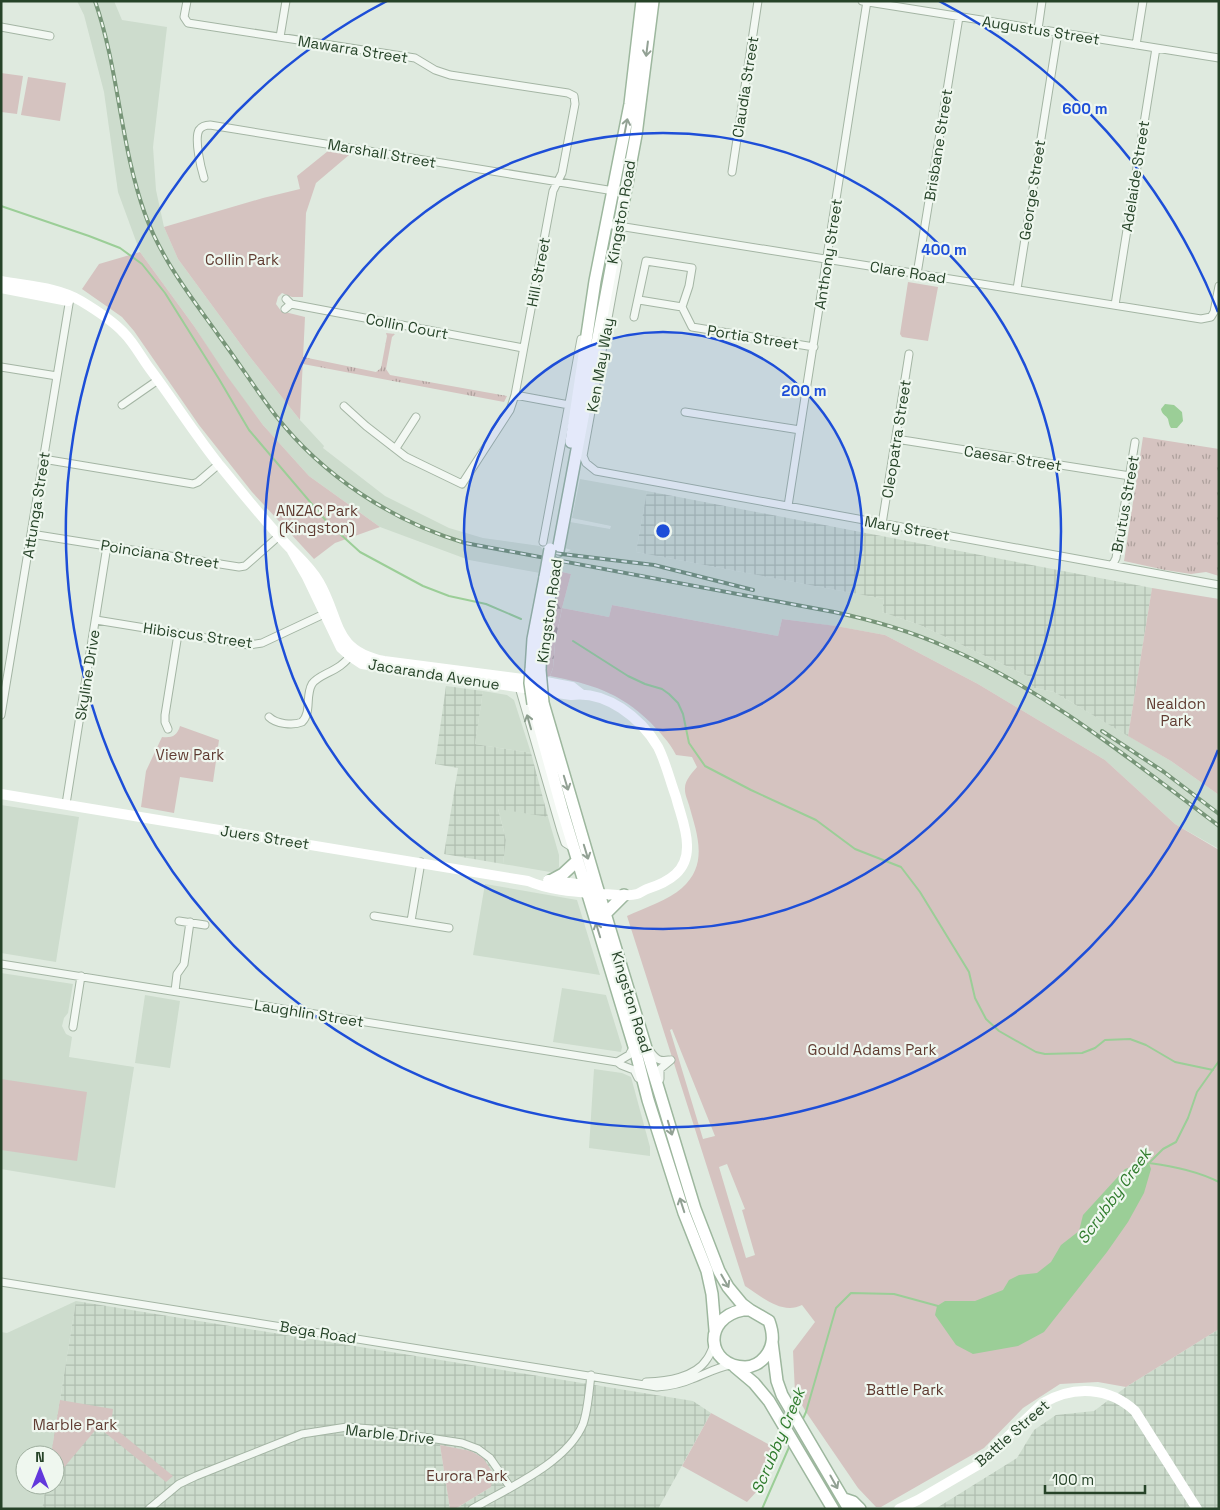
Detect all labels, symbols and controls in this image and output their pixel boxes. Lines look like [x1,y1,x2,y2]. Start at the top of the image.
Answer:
street label: Augustus Street [981,11,1101,49]
street label: Mawarra Street [297,31,410,67]
street label: Claudia Street [728,35,762,139]
one-way arrow [642,41,652,57]
street label: Brisbane Street [920,88,956,202]
text: 600 m [1062,99,1108,118]
one-way arrow [622,119,631,135]
street label: Adelaide Street [1117,119,1153,233]
street label: Marshall Street [326,134,438,172]
street label: George Street [1015,138,1049,242]
street label: Kingston Road [603,159,639,265]
street label: Anthony Street [810,197,846,311]
street label: Hill Street [522,235,554,308]
text: 400 m [921,240,967,259]
park label: Collin Park [205,250,279,269]
street label: Clare Road [869,257,947,287]
street label: Collin Court [364,309,450,343]
street label: Ken May Way [582,316,618,414]
street label: Portia Street [706,320,800,354]
street label: Cleopatra Street [877,378,915,500]
text: 200 m [782,381,826,400]
street label: Caesar Street [963,441,1063,475]
street label: Attunga Street [18,450,54,560]
street label: Brutus Street [1107,454,1143,554]
park label: ANZAC Park (Kingston) [276,501,358,538]
street label: Mary Street [863,511,951,545]
centre of rings [654,522,672,540]
street label: Poinciana Street [99,535,221,573]
street label: Kingston Road [532,558,566,664]
street label: Hibiscus Street [142,618,254,652]
street label: Skyline Drive [70,628,104,722]
street label: Jacaranda Avenue [367,654,501,694]
park label: Nealdon Park [1146,694,1206,730]
one-way arrow [524,714,534,730]
park label: View Park [156,745,224,764]
one-way arrow [561,775,571,791]
street label: Juers Street [219,821,311,853]
one-way arrow [582,843,592,859]
one-way arrow [593,923,603,939]
street label: Kingston Road [608,949,656,1055]
street label: Laughlin Street [253,995,365,1031]
park label: Gould Adams Park [808,1040,936,1059]
one-way arrow [666,1120,676,1136]
water label: Scrubby Creek [1072,1142,1157,1248]
one-way arrow [677,1198,686,1213]
one-way arrow [720,1273,730,1287]
street label: Bega Road [278,1317,358,1347]
park label: Battle Park [866,1380,944,1399]
water label: Scrubby Creek [746,1383,811,1497]
street label: Battle Street [971,1395,1053,1471]
park label: Marble Park [33,1415,117,1434]
street label: Marble Drive [345,1420,435,1448]
north arrow [15,1445,65,1495]
text: N [35,1448,45,1466]
scale bar [1045,1462,1145,1494]
park label: Eurora Park [426,1466,508,1485]
text: 100 m [1052,1470,1094,1489]
one-way arrow [829,1474,839,1489]

